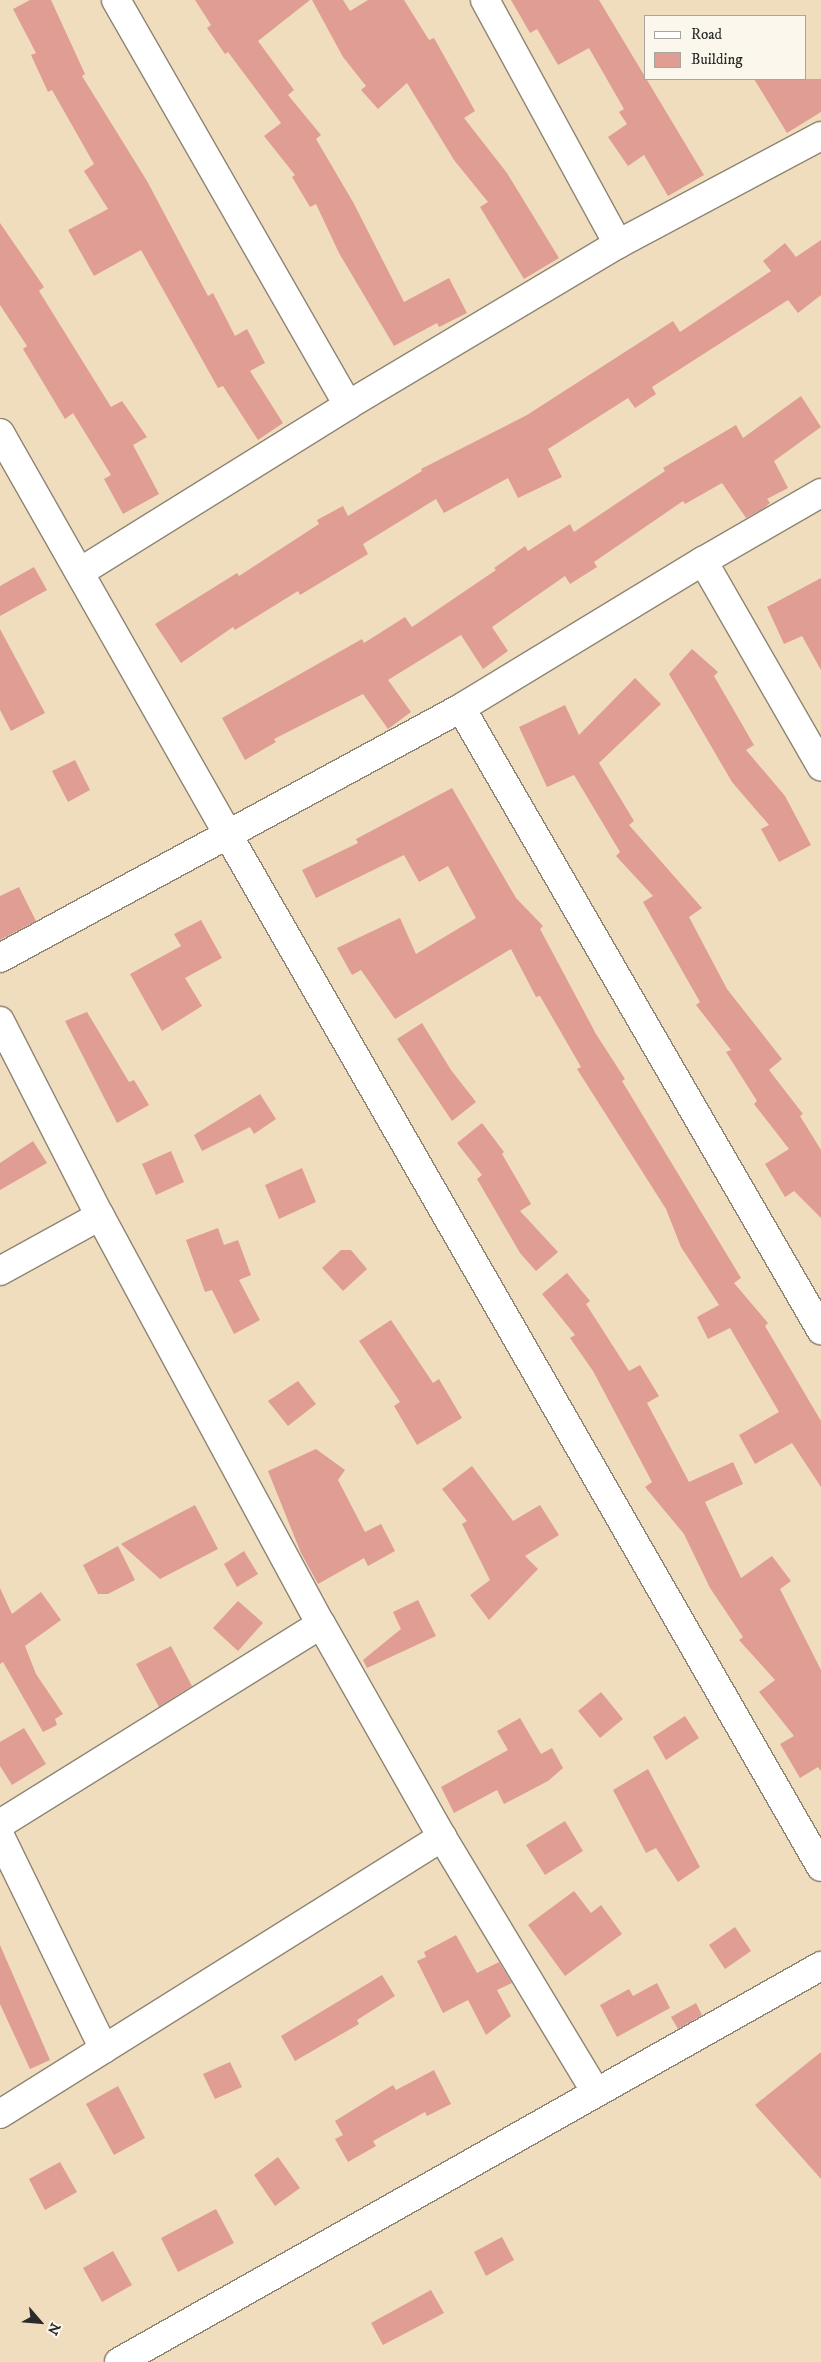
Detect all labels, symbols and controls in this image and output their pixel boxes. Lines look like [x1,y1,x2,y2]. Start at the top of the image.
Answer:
legend [644,15,806,80]
text: Road [691,25,722,44]
text: Building [691,50,743,69]
north arrow [15,2297,65,2347]
text: N [43,2320,64,2338]

